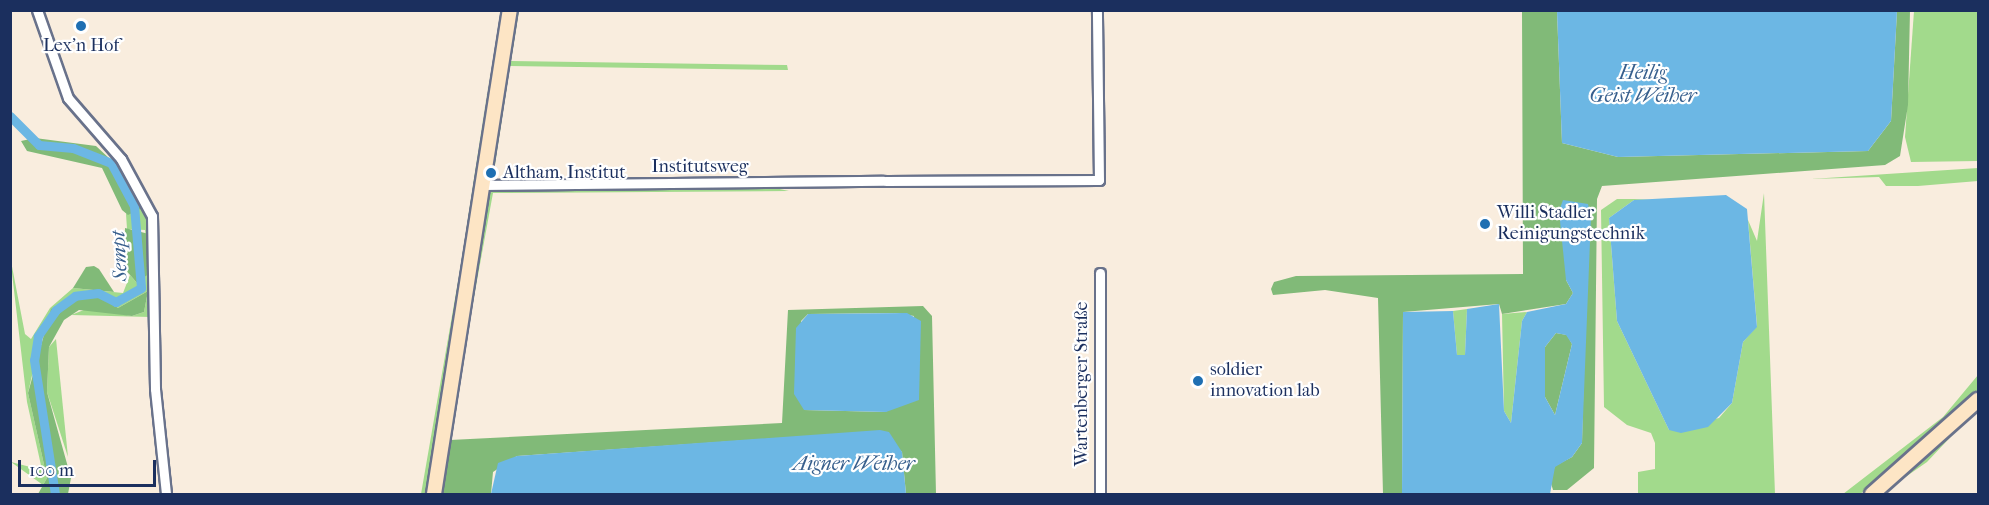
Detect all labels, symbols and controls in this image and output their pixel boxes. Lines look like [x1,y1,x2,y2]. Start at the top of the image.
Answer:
marker: Lex'n Hof [74,19,88,33]
place label: Lex'n Hof [43,35,119,57]
water label: Heilig Geist Weiher [1590,60,1696,107]
street label: Institutsweg [652,156,748,178]
place label: Altham, Institut [503,162,626,184]
marker: Altham, Institut [484,166,498,180]
place label: Willi Stadler Reinigungstechnik [1497,203,1645,246]
marker: Willi Stadler Reinigungstechnik [1478,217,1492,231]
water label: Sempt [106,230,132,282]
street label: Wartenberger Straße [1071,302,1093,466]
place label: soldier innovation lab [1210,360,1320,403]
marker: soldier innovation lab [1191,374,1205,388]
scale bar [21,448,159,486]
water label: Aigner Weiher [793,451,915,475]
text: 100 m [29,460,74,481]

